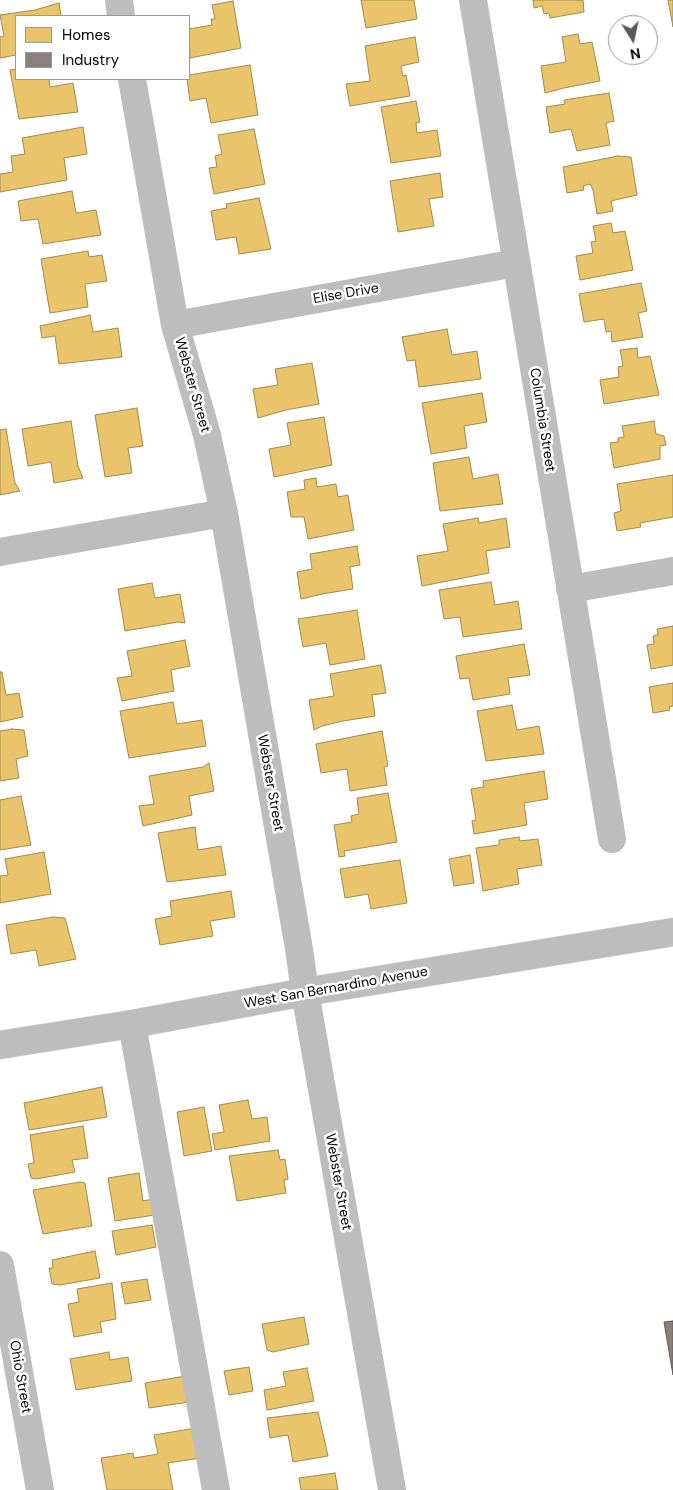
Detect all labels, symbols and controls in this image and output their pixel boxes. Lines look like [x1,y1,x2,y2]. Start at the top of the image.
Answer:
legend [15,15,190,80]
north arrow [608,15,658,65]
text: Homes [62,25,111,45]
text: N [629,44,642,64]
text: Industry [62,50,119,70]
street label: Elise Drive [312,280,380,308]
street label: Webster Street [170,336,214,434]
street label: Columbia Street [525,367,559,473]
street label: Webster Street [253,733,287,833]
street label: West San Bernardino Avenue [243,964,429,1012]
street label: Webster Street [321,1132,355,1232]
street label: Ohio Street [5,1339,35,1415]

